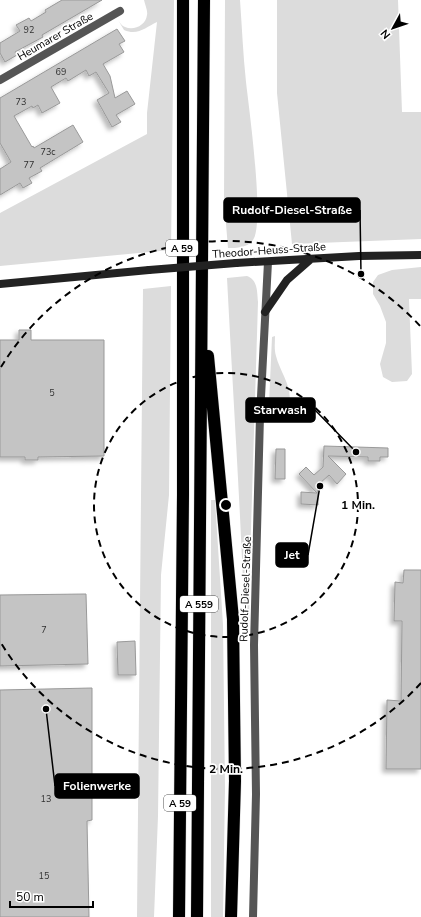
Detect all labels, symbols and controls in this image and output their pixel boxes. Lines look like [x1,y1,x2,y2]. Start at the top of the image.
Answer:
north arrow [373,8,413,48]
street label: Heumarer Straße [15,9,96,64]
house number: 92 [24,24,34,36]
text: N [377,26,394,42]
house number: 69 [56,66,66,78]
house number: 73 [16,96,26,108]
house number: 73c [41,146,55,158]
house number: 77 [24,159,34,171]
callout: Rudolf-Diesel-Straße [224,198,360,222]
text: Rudolf-Diesel-Straße [232,202,352,218]
street label: Theodor-Heuss-Straße [212,239,327,262]
road number: A 59 [166,240,198,256]
house number: 5 [49,387,55,399]
callout: Starwash [246,398,315,422]
text: Starwash [253,402,307,418]
text: 1 Min. [341,497,375,513]
centre of rings [219,498,233,512]
street label: Rudolf-Diesel-Straße [236,536,255,642]
callout: Jet [276,543,308,567]
text: Jet [283,547,300,563]
road number: A 559 [180,596,218,612]
house number: 7 [41,624,47,636]
text: 2 Min. [209,761,243,777]
callout: Folienwerke [55,774,139,798]
text: Folienwerke [63,778,131,794]
house number: 13 [41,793,51,805]
road number: A 59 [164,795,196,811]
house number: 15 [39,870,49,882]
scale bar [10,883,93,909]
text: 50 m [16,889,44,905]

